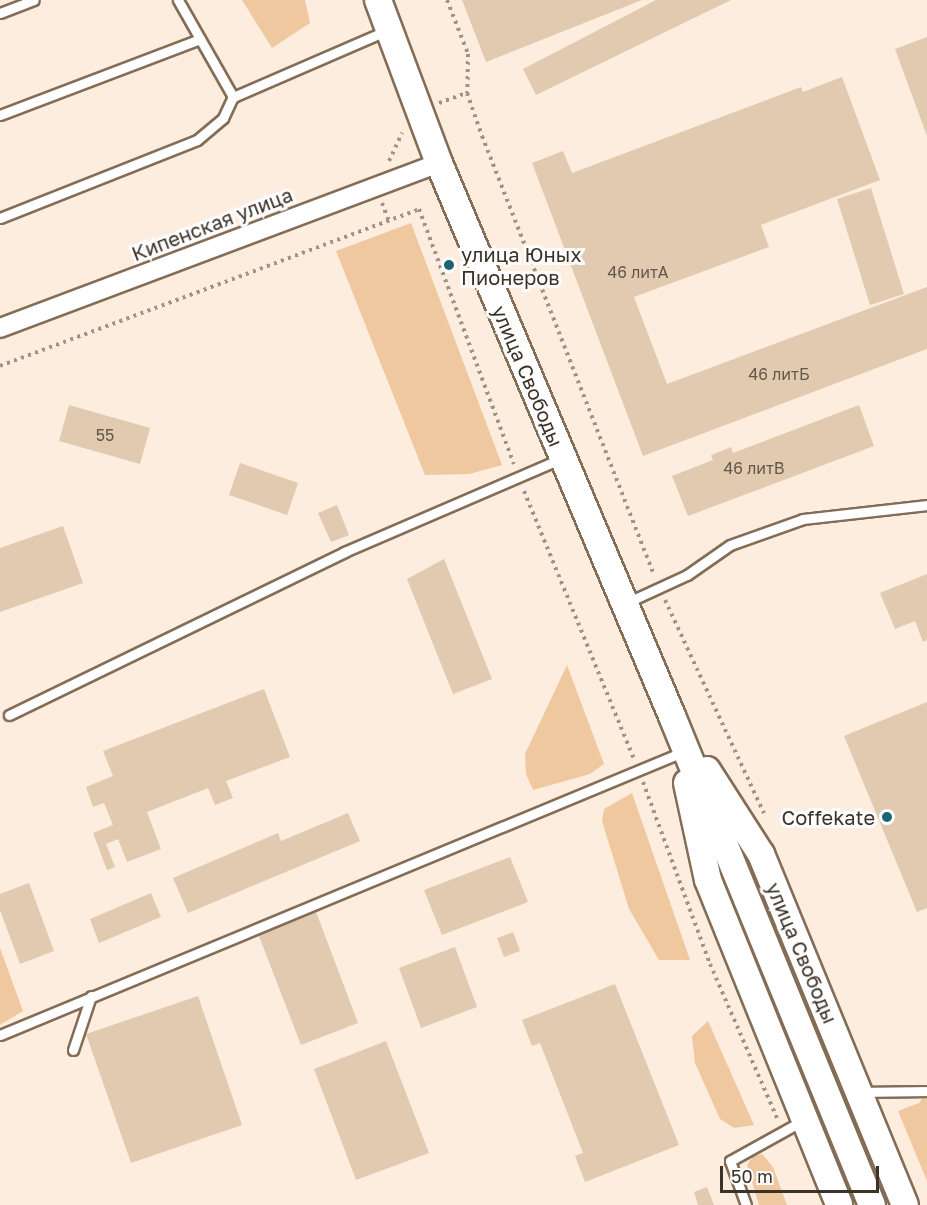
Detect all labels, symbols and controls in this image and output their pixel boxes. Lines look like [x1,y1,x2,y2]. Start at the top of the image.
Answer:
street label: Кипенская улица [128,182,296,266]
place label: улица Юных Пионеров [461,242,581,289]
marker: улица Юных Пионеров [442,258,456,272]
house number: 46 литА [607,262,669,282]
street label: улица Свободы [487,302,569,450]
house number: 46 литБ [748,364,810,384]
house number: 55 [96,425,114,445]
house number: 46 литВ [723,458,785,478]
place label: Coffekate [782,805,875,829]
marker: Coffekate [880,810,894,824]
street label: улица Свободы [761,879,843,1027]
scale bar [723,1154,882,1192]
text: 50 m [731,1165,773,1187]

